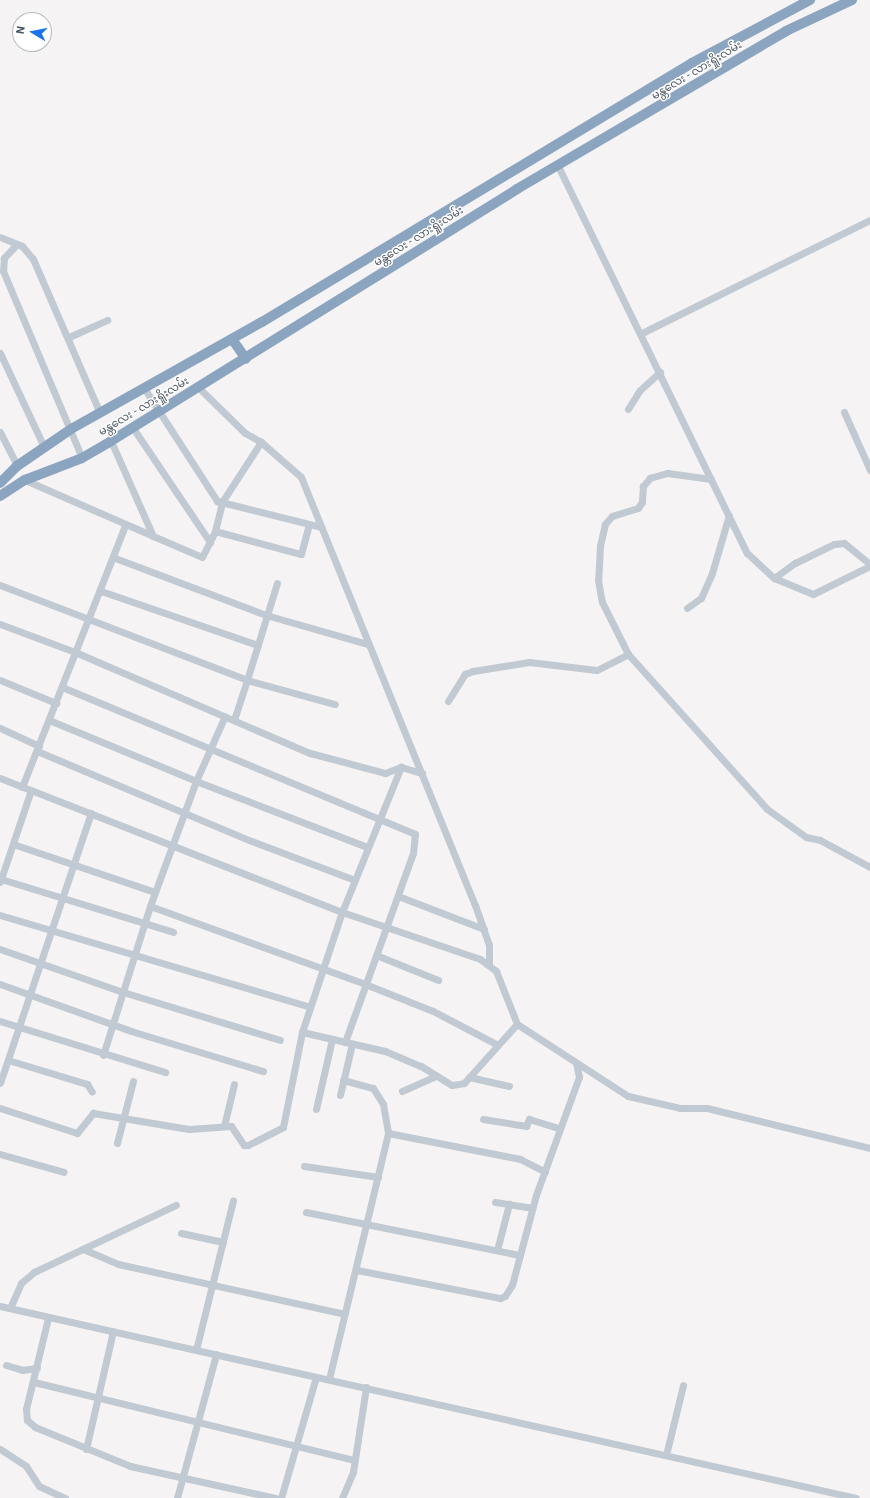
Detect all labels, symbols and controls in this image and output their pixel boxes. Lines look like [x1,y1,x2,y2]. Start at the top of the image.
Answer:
north arrow [12,12,52,52]
text: N [14,25,28,35]
street label: မန္တလေး - လားရှိုးလမ်း [650,39,744,103]
street label: မန္တလေး - လားရှိုးလမ်း [372,204,466,270]
street label: မန္တလေး - လားရှိုးလမ်း [97,375,191,439]

